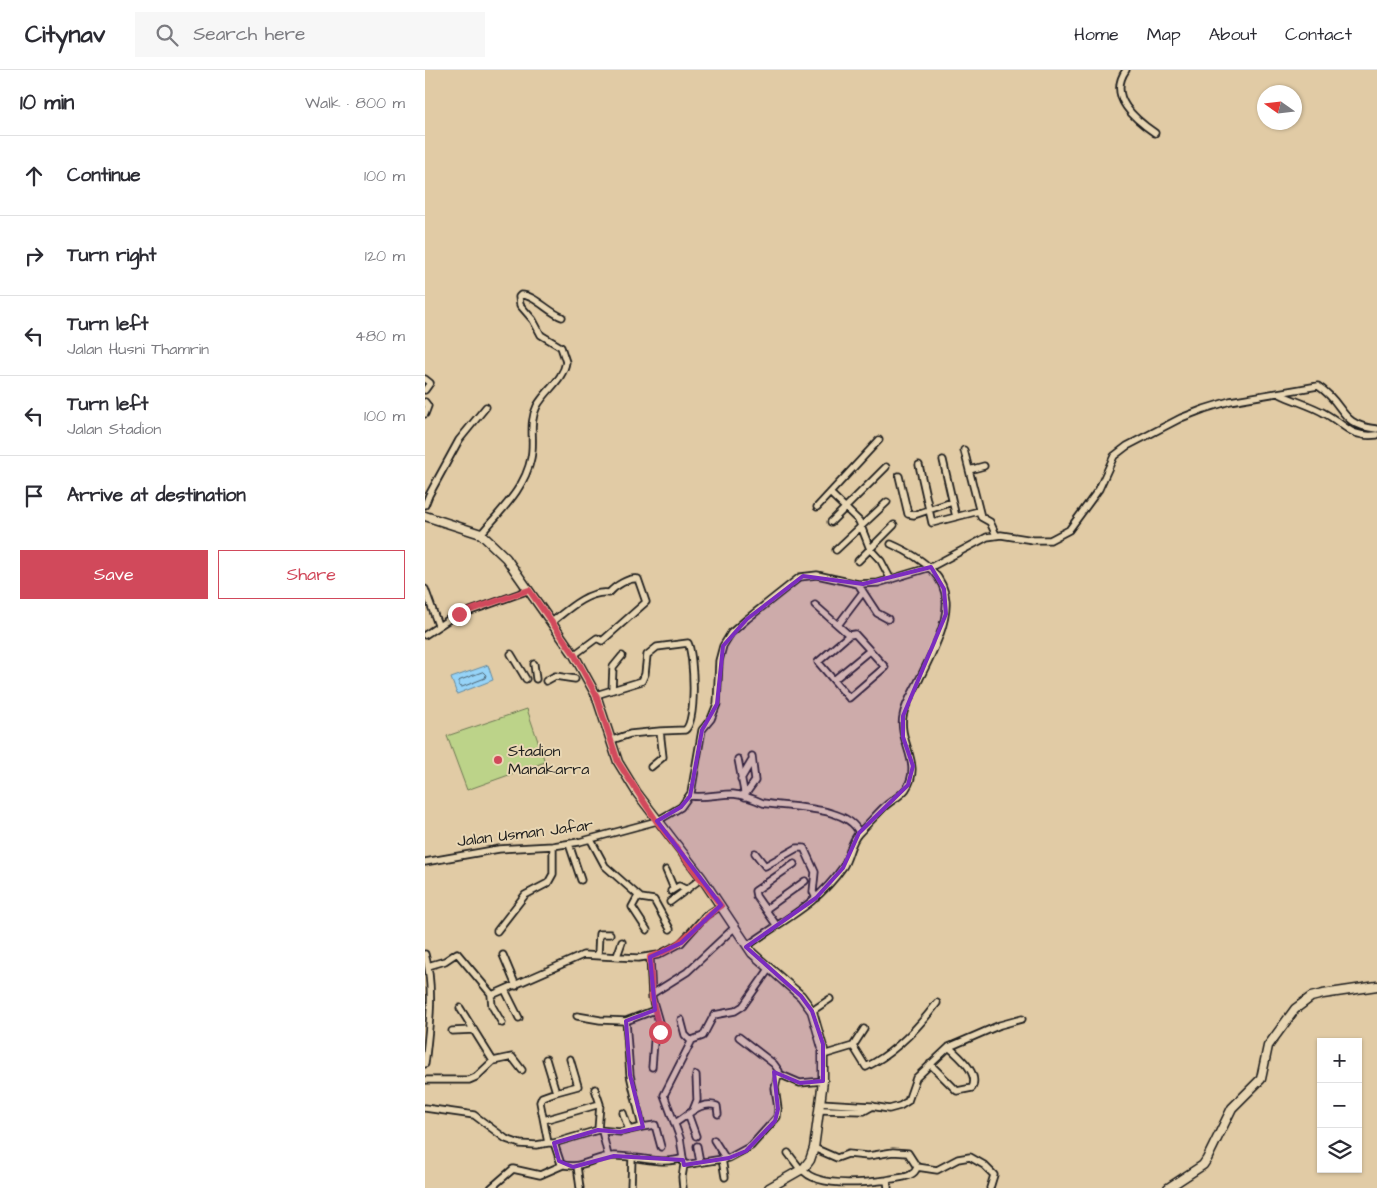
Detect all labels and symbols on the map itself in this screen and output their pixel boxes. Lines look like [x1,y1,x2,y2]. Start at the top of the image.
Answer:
north arrow [1257,85,1302,130]
route end [448,603,471,626]
place label: Stadion Manakarra [508,740,589,780]
marker: Stadion Manakarra [492,754,504,766]
street label: Jalan Usman Jafar [456,814,594,852]
route start [649,1021,672,1044]

